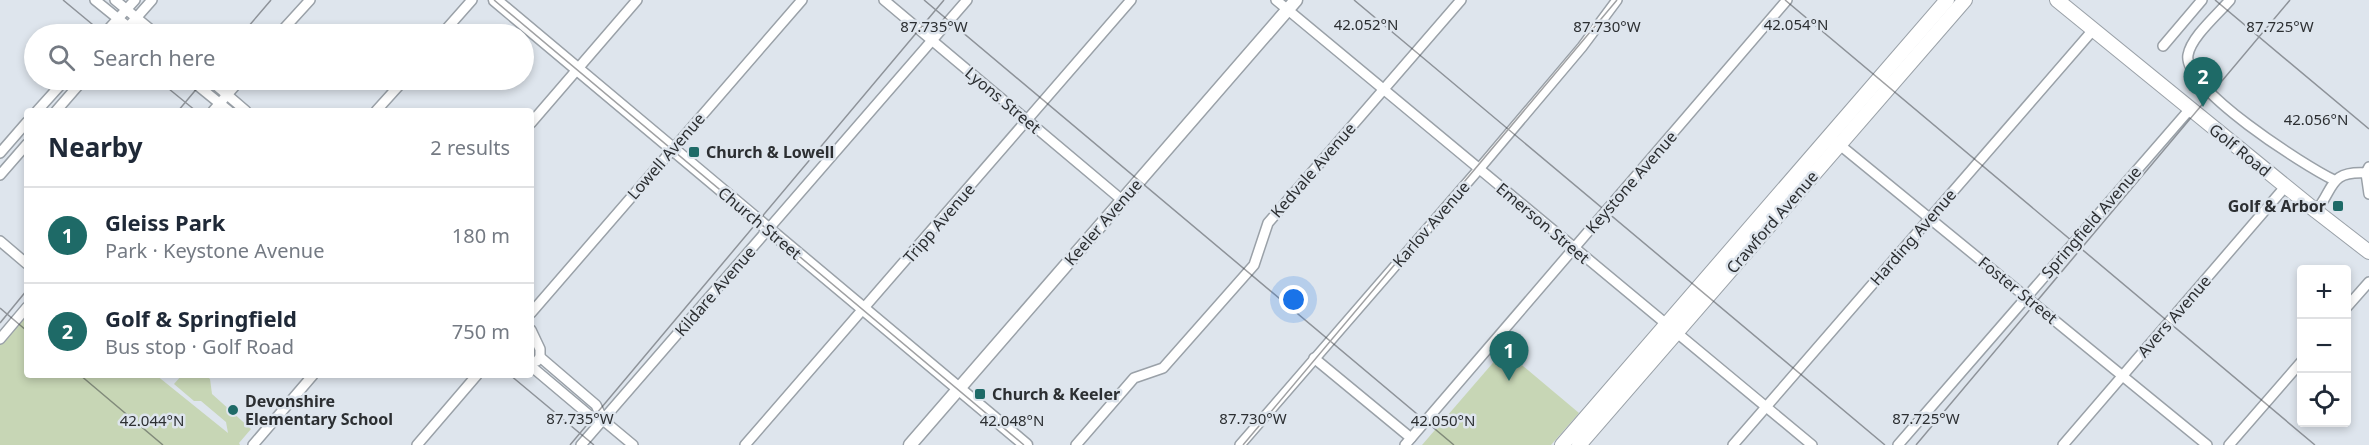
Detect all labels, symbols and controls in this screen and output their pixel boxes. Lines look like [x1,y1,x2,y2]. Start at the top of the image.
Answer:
text: 42.052°N [1334,14,1398,34]
text: 42.054°N [1764,14,1828,34]
text: 87.735°W [900,16,968,36]
text: 87.730°W [1573,16,1641,36]
text: 87.725°W [2246,16,2314,36]
search box [24,24,534,90]
icon: search [45,41,78,74]
text: Search here [93,42,215,72]
pin: 2 [2184,57,2222,107]
street label: Lyons Street [960,62,1046,138]
street label: Lowell Avenue [622,108,710,204]
text: 42.056°N [2284,109,2348,129]
street label: Kedvale Avenue [1266,118,1360,222]
street label: Golf Road [2204,118,2276,182]
street label: Keystone Avenue [1580,126,1682,238]
text: Nearby [48,129,143,165]
text: 2 results [430,134,510,161]
place label: Church & Lowell [706,141,834,163]
marker: Church & Lowell [687,145,701,159]
street label: Springfield Avenue [2036,161,2146,283]
street label: Crawford Avenue [1721,166,1823,278]
street label: Keeler Avenue [1059,174,1147,270]
street label: Karlov Avenue [1387,176,1475,272]
street label: Emerson Street [1492,177,1594,269]
street label: Tripp Avenue [898,178,980,268]
street label: Church Street [714,182,807,265]
street label: Harding Avenue [1865,184,1961,290]
place label: Golf & Arbor [2228,195,2326,217]
marker: Golf & Arbor [2331,199,2345,213]
text: Gleiss Park [105,207,225,237]
text: 1 [62,222,73,249]
text: 180 m [452,222,510,249]
text: Park · Keystone Avenue [105,237,324,264]
street label: Kildare Avenue [670,241,760,341]
street label: Foster Street [1974,251,2062,329]
map controls [2297,265,2351,427]
button: + [2297,265,2351,319]
street label: Avers Avenue [2132,270,2216,362]
your location [1279,285,1308,314]
text: Golf & Springfield [105,303,297,333]
text: 2 [62,318,73,345]
text: 750 m [452,318,510,345]
button: − [2297,319,2351,373]
pin: 1 [1490,332,1528,381]
text: Bus stop · Golf Road [105,333,294,360]
button: locate [2297,373,2351,427]
place label: Church & Keeler [992,383,1120,405]
marker: Church & Keeler [973,387,987,401]
place label: Devonshire Elementary School [245,390,393,430]
marker: Devonshire Elementary School [226,403,240,417]
text: 87.735°W [546,408,614,428]
text: 87.730°W [1219,408,1287,428]
text: 87.725°W [1892,408,1960,428]
text: 42.044°N [120,410,184,430]
text: 42.048°N [980,410,1044,430]
text: 42.050°N [1411,410,1475,430]

